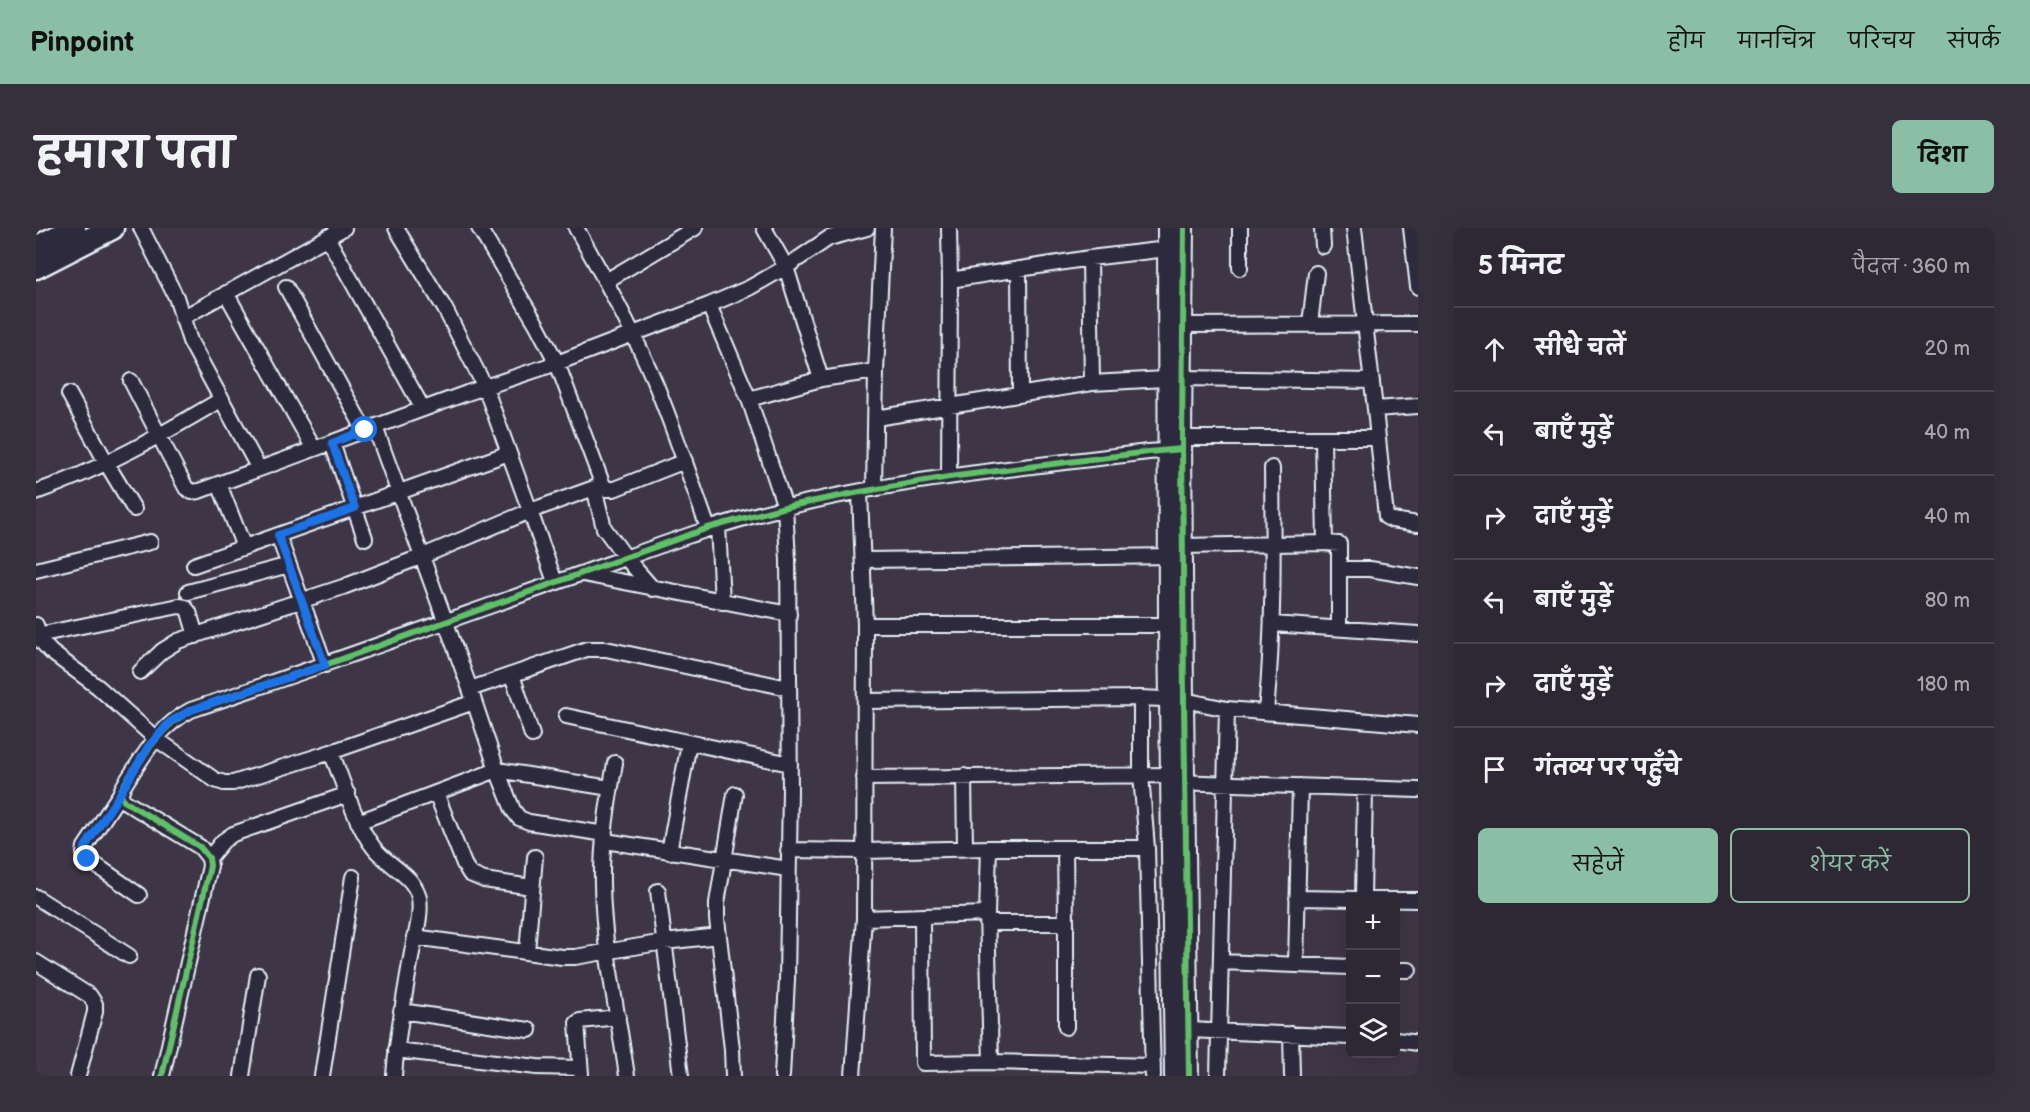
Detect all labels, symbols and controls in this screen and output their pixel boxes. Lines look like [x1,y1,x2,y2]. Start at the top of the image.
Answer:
text: Pinpoint [30,26,134,59]
text: होम [1668,29,1705,54]
text: मानचित्र [1738,29,1815,54]
text: परिचय [1848,29,1914,54]
text: संपर्क [1947,29,2000,54]
button: दिशा [1892,120,1994,193]
text: हमारा पता [36,129,234,180]
text: 5 मिनट [1478,251,1563,282]
text: पैदल · 360 m [1852,255,1970,279]
icon: ahead [1478,333,1511,366]
text: सीधे चलें [1535,335,1625,362]
text: 20 m [1925,337,1970,361]
route start [351,416,377,442]
icon: left [1478,417,1511,450]
text: बाएँ मुड़ें [1535,419,1613,446]
text: 40 m [1924,421,1970,445]
icon: right [1478,501,1511,534]
text: दाएँ मुड़ें [1535,503,1612,530]
text: 40 m [1924,505,1970,529]
icon: left [1478,585,1511,618]
text: बाएँ मुड़ें [1535,587,1613,614]
text: 80 m [1925,589,1970,613]
icon: right [1478,669,1511,702]
text: दाएँ मुड़ें [1535,671,1612,698]
text: 180 m [1917,673,1970,697]
icon: arrive [1478,753,1511,786]
text: गंतव्य पर पहुँचे [1535,755,1681,782]
button: सहेजें [1478,828,1718,903]
button: शेयर करें [1730,828,1970,903]
route end [73,845,99,871]
map controls [1346,896,1400,1058]
button: + [1346,896,1400,950]
button: − [1346,950,1400,1004]
button: layers [1346,1004,1400,1058]

